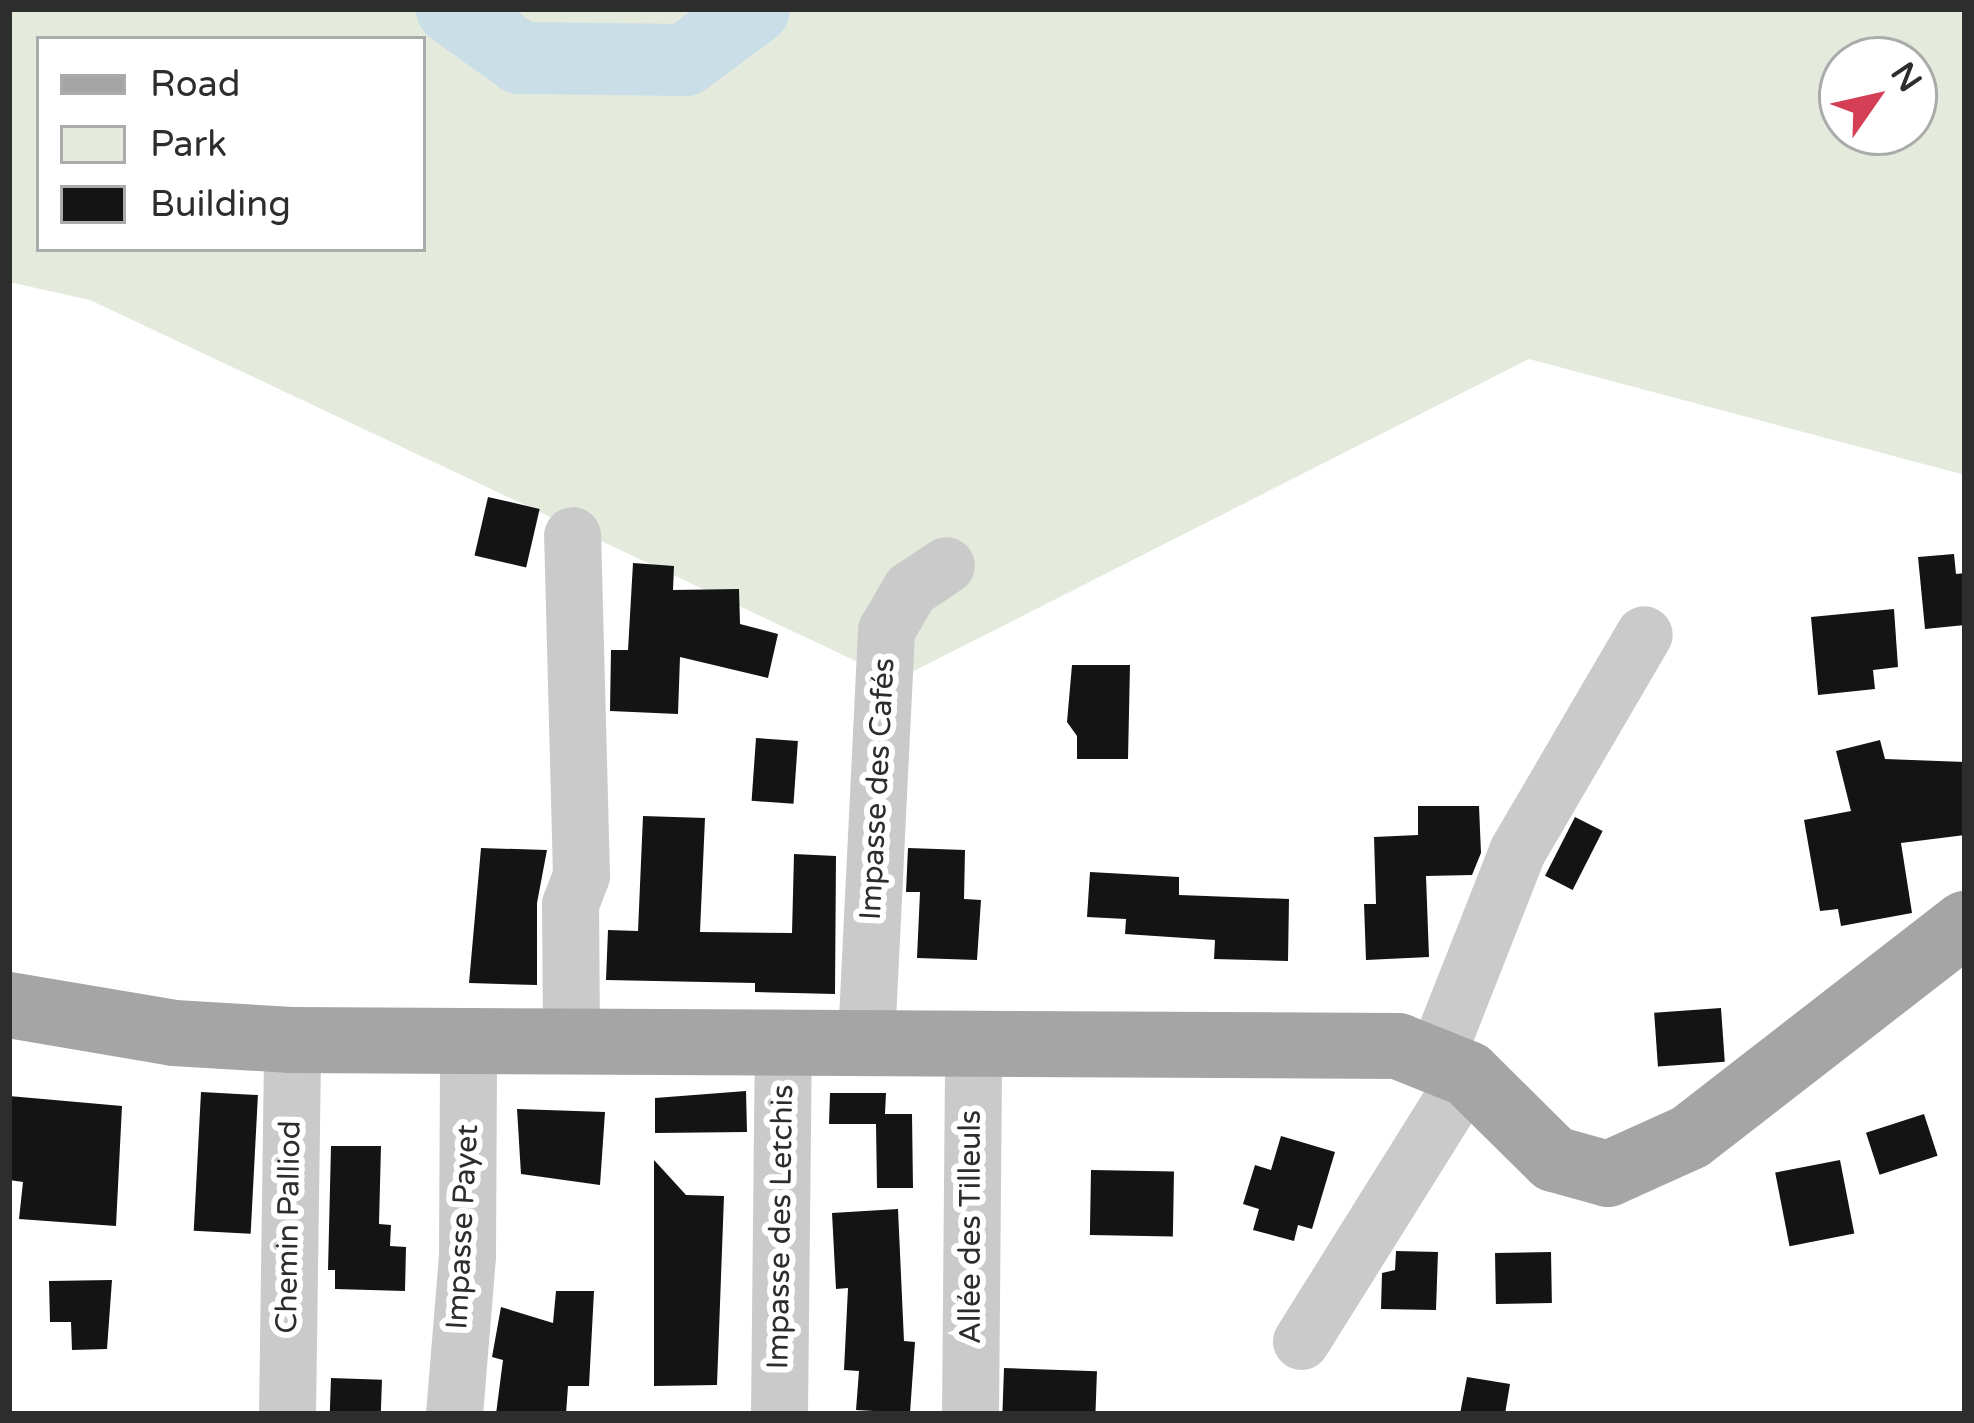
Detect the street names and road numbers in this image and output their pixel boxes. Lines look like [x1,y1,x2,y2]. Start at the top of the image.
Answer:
street label: Impasse des Cafés [853,657,903,921]
street label: Impasse des Letchis [761,1084,801,1370]
street label: Allée des Tilleuls [953,1110,989,1344]
street label: Chemin Palliod [269,1120,309,1334]
street label: Impasse Payet [440,1123,486,1331]

